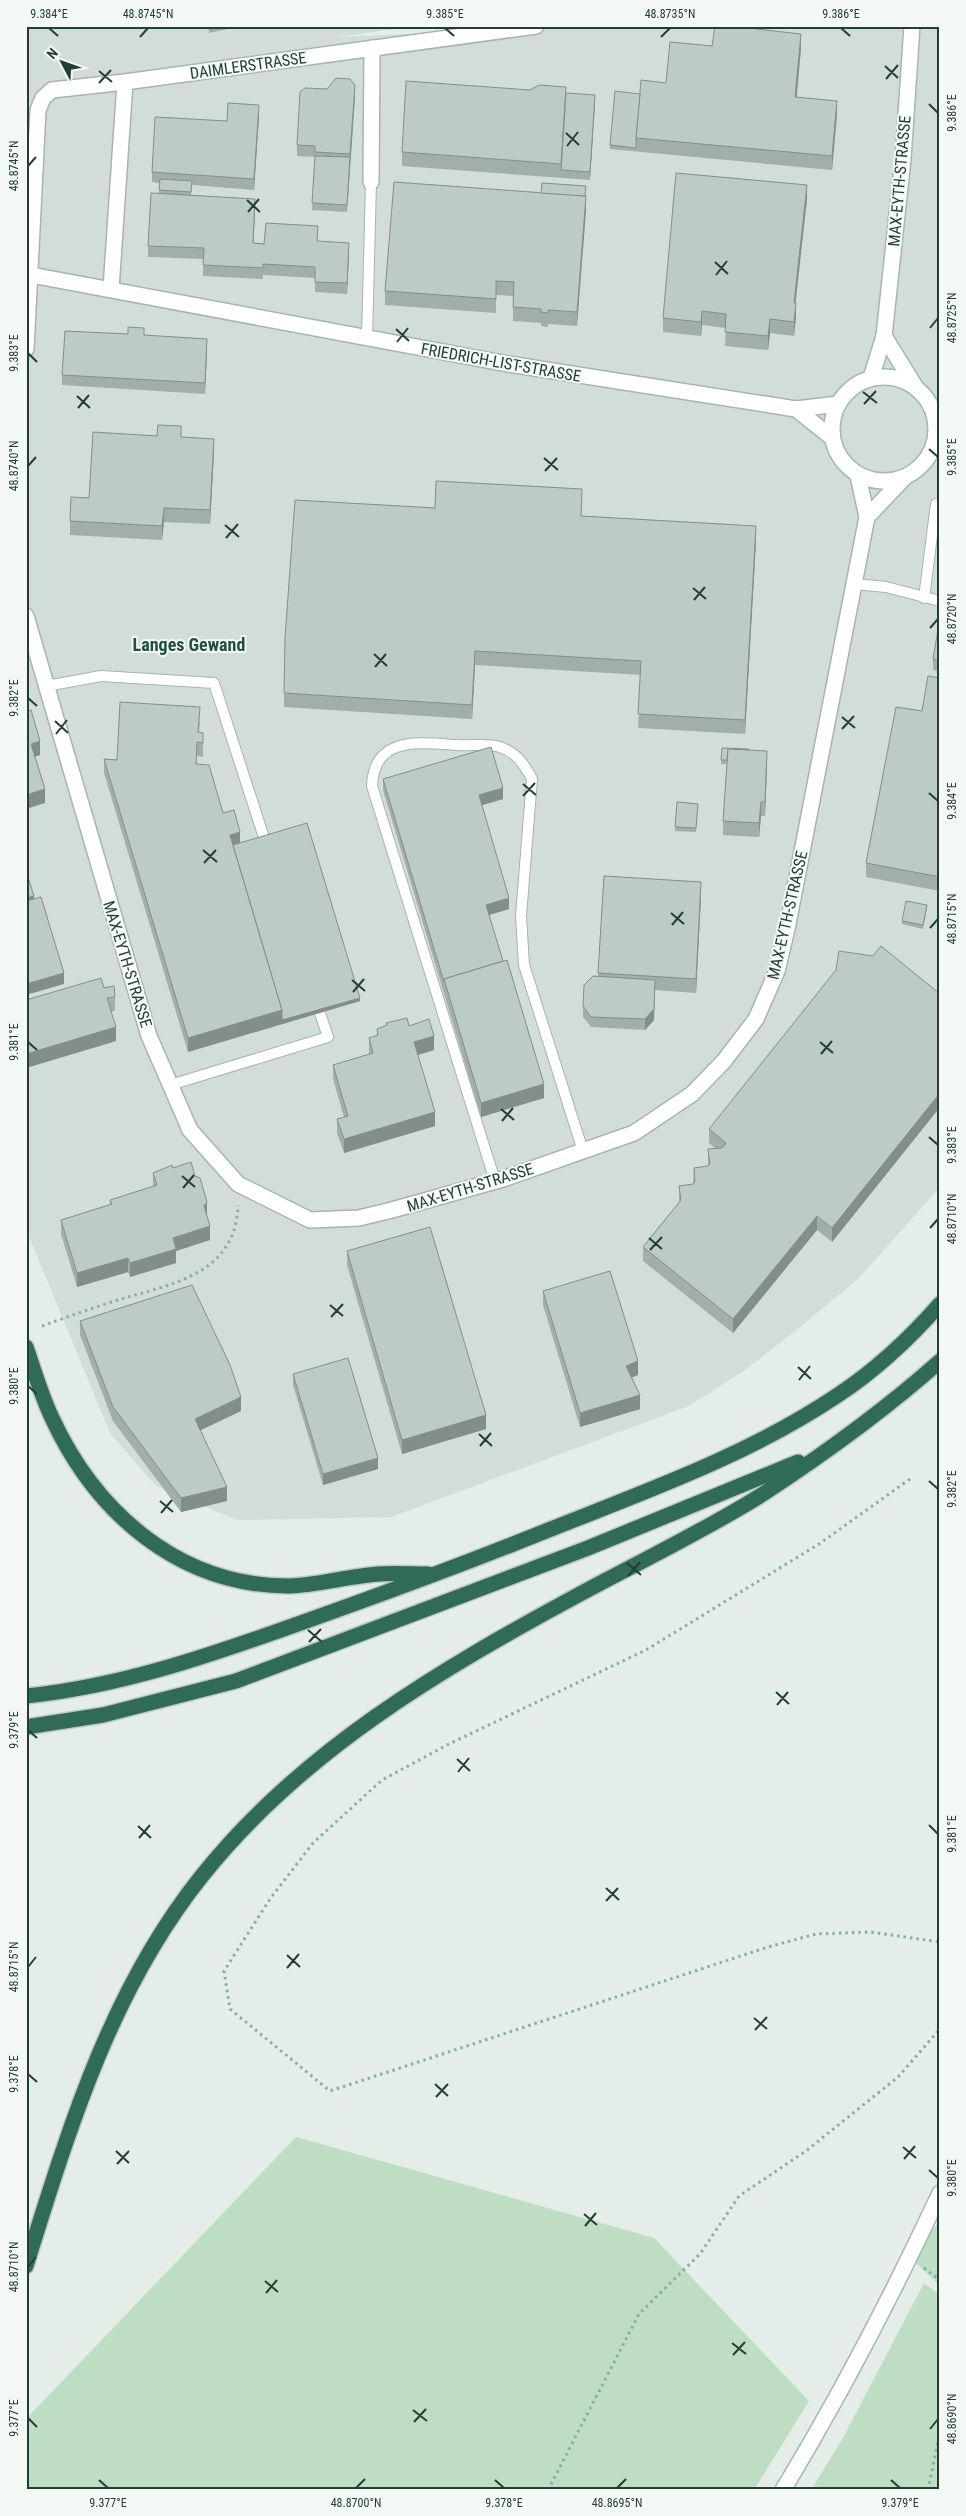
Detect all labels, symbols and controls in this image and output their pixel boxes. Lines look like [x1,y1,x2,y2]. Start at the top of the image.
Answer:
text: 9.384°E [30,7,68,21]
text: 48.8745°N [123,7,173,21]
text: 9.385°E [426,7,464,21]
text: 48.8735°N [645,7,695,21]
text: 9.386°E [822,7,860,21]
north arrow [38,38,88,88]
text: N [43,45,61,62]
street label: DAIMLERSTRASSE [189,48,307,83]
text: 9.386°E [945,94,959,132]
street label: MAX-EYTH-STRASSE [884,115,915,247]
text: 48.8745°N [7,141,21,191]
text: 48.8725°N [945,293,959,343]
text: 9.383°E [7,334,21,372]
street label: FRIEDRICH-LIST-STRASSE [419,339,582,386]
text: 9.385°E [945,438,959,476]
text: 48.8740°N [7,441,21,491]
text: 48.8720°N [945,594,959,644]
district label: Langes Gewand [133,634,245,655]
text: 9.382°E [7,679,21,717]
text: 9.384°E [945,782,959,820]
street label: MAX-EYTH-STRASSE [763,849,812,981]
text: 48.8715°N [945,894,959,944]
street label: MAX-EYTH-STRASSE [99,898,156,1030]
text: 9.381°E [7,1023,21,1061]
text: 9.383°E [945,1126,959,1164]
street label: MAX-EYTH-STRASSE [404,1159,536,1216]
text: 48.8710°N [945,1194,959,1244]
text: 9.380°E [7,1367,21,1405]
text: 9.382°E [945,1470,959,1508]
text: 9.379°E [7,1711,21,1749]
text: 9.381°E [945,1815,959,1853]
text: 48.8715°N [7,1942,21,1992]
text: 9.378°E [7,2055,21,2093]
text: 9.380°E [945,2159,959,2197]
text: 48.8710°N [7,2242,21,2292]
text: 48.8690°N [945,2394,959,2444]
text: 9.377°E [7,2399,21,2437]
text: 9.377°E [89,2496,127,2510]
text: 48.8700°N [331,2496,381,2510]
text: 9.378°E [485,2496,523,2510]
text: 48.8695°N [592,2496,642,2510]
text: 9.379°E [881,2496,919,2510]

